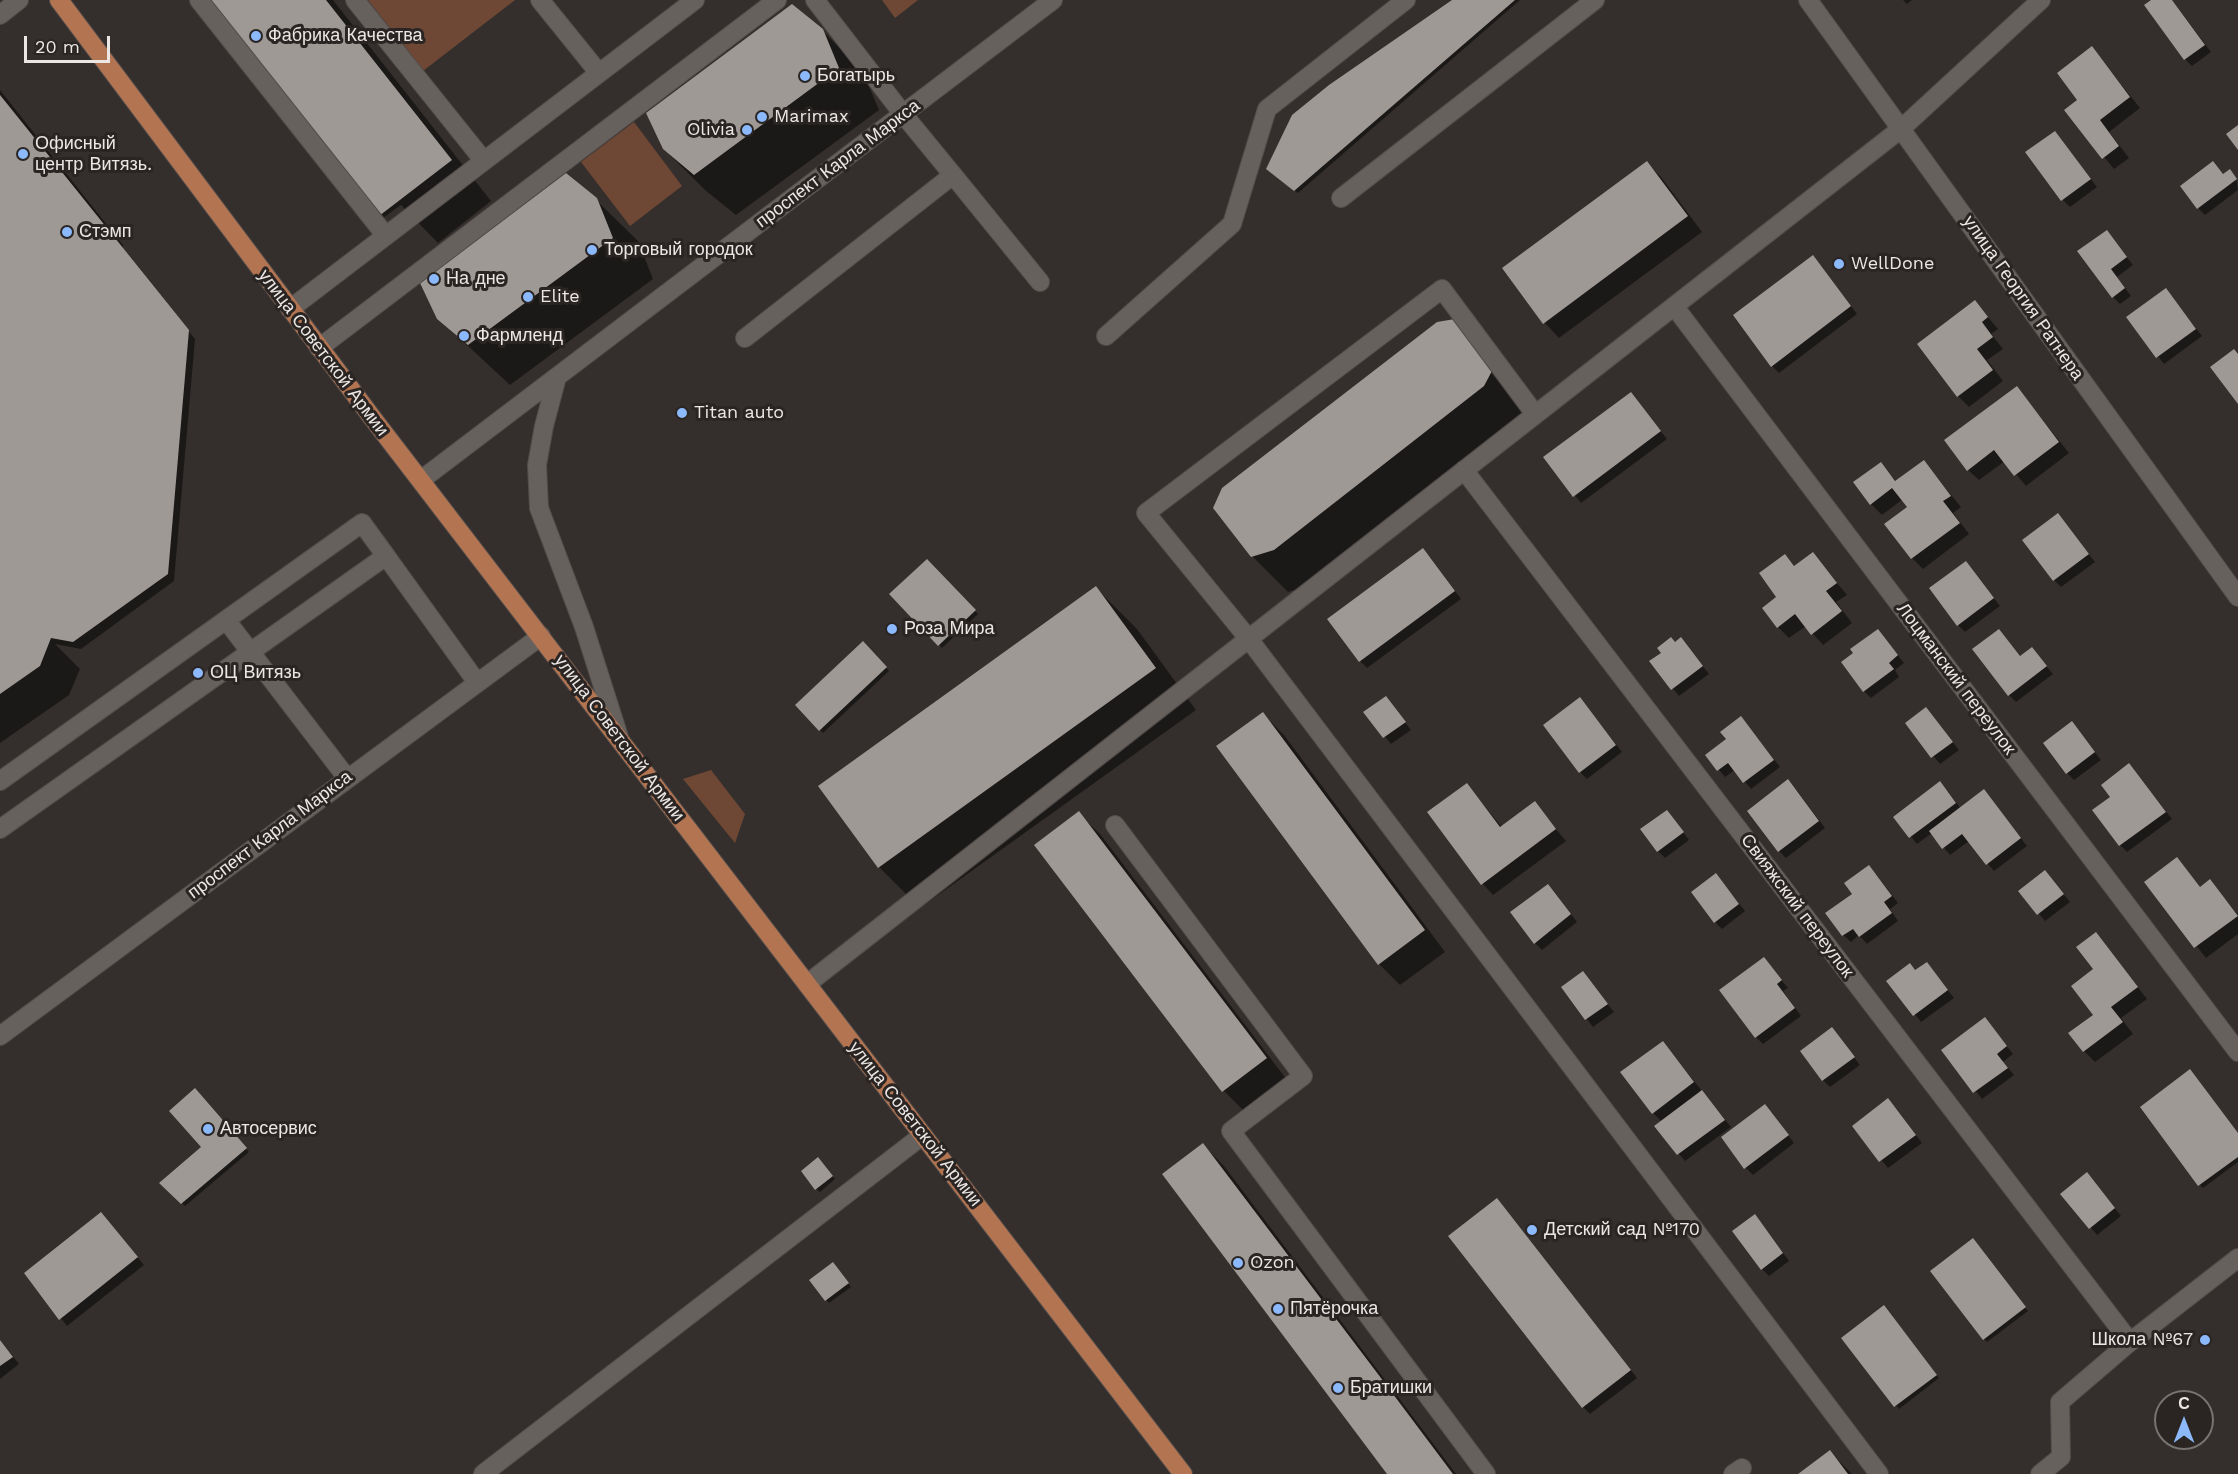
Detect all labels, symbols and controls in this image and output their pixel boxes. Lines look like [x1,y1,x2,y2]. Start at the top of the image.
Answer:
scale bar [27,24,112,62]
place label: Фабрика Качества [268,25,423,47]
marker: Фабрика Качества [249,29,263,43]
text: 20 m [35,36,80,57]
place label: Богатырь [817,65,895,87]
marker: Богатырь [798,69,812,83]
street label: проспект Карла Маркса [752,95,924,233]
place label: Marimax [774,106,849,128]
marker: Marimax [755,110,769,124]
place label: Olivia [687,119,735,141]
marker: Olivia [740,123,754,137]
place label: Офисный центр Витязь. [35,133,152,176]
marker: Офисный центр Витязь. [16,147,30,161]
street label: улица Георгия Ратнера [1958,212,2088,384]
place label: Стэмп [79,221,132,243]
marker: Стэмп [60,225,74,239]
place label: Торговый городок [604,239,753,261]
marker: Торговый городок [585,243,599,257]
place label: WellDone [1851,253,1934,275]
marker: WellDone [1832,257,1846,271]
street label: улица Советской Армии [253,265,393,441]
place label: На дне [446,268,506,290]
marker: На дне [427,272,441,286]
place label: Elite [540,286,580,308]
marker: Elite [521,290,535,304]
place label: Фармленд [476,325,563,347]
marker: Фармленд [457,329,471,343]
place label: Titan auto [694,402,784,424]
marker: Titan auto [675,406,689,420]
street label: Лоцманский переулок [1892,599,2020,759]
place label: Роза Мира [904,618,994,640]
marker: Роза Мира [885,622,899,636]
street label: улица Советской Армии [549,650,689,826]
place label: ОЦ Витязь [210,662,301,684]
marker: ОЦ Витязь [191,666,205,680]
street label: проспект Карла Маркса [184,766,356,904]
street label: Свияжский переулок [1736,830,1858,982]
street label: улица Советской Армии [844,1037,986,1211]
place label: Автосервис [220,1118,317,1140]
marker: Автосервис [201,1122,215,1136]
place label: Детский сад №170 [1544,1219,1700,1241]
marker: Детский сад №170 [1525,1223,1539,1237]
place label: Ozon [1250,1252,1295,1274]
marker: Ozon [1231,1256,1245,1270]
place label: Пятёрочка [1290,1298,1378,1320]
marker: Пятёрочка [1271,1302,1285,1316]
place label: Школа №67 [2092,1329,2193,1351]
marker: Школа №67 [2198,1333,2212,1347]
place label: Братишки [1350,1377,1432,1399]
marker: Братишки [1331,1381,1345,1395]
north arrow [2154,1390,2214,1450]
text: С [2178,1394,2190,1413]

